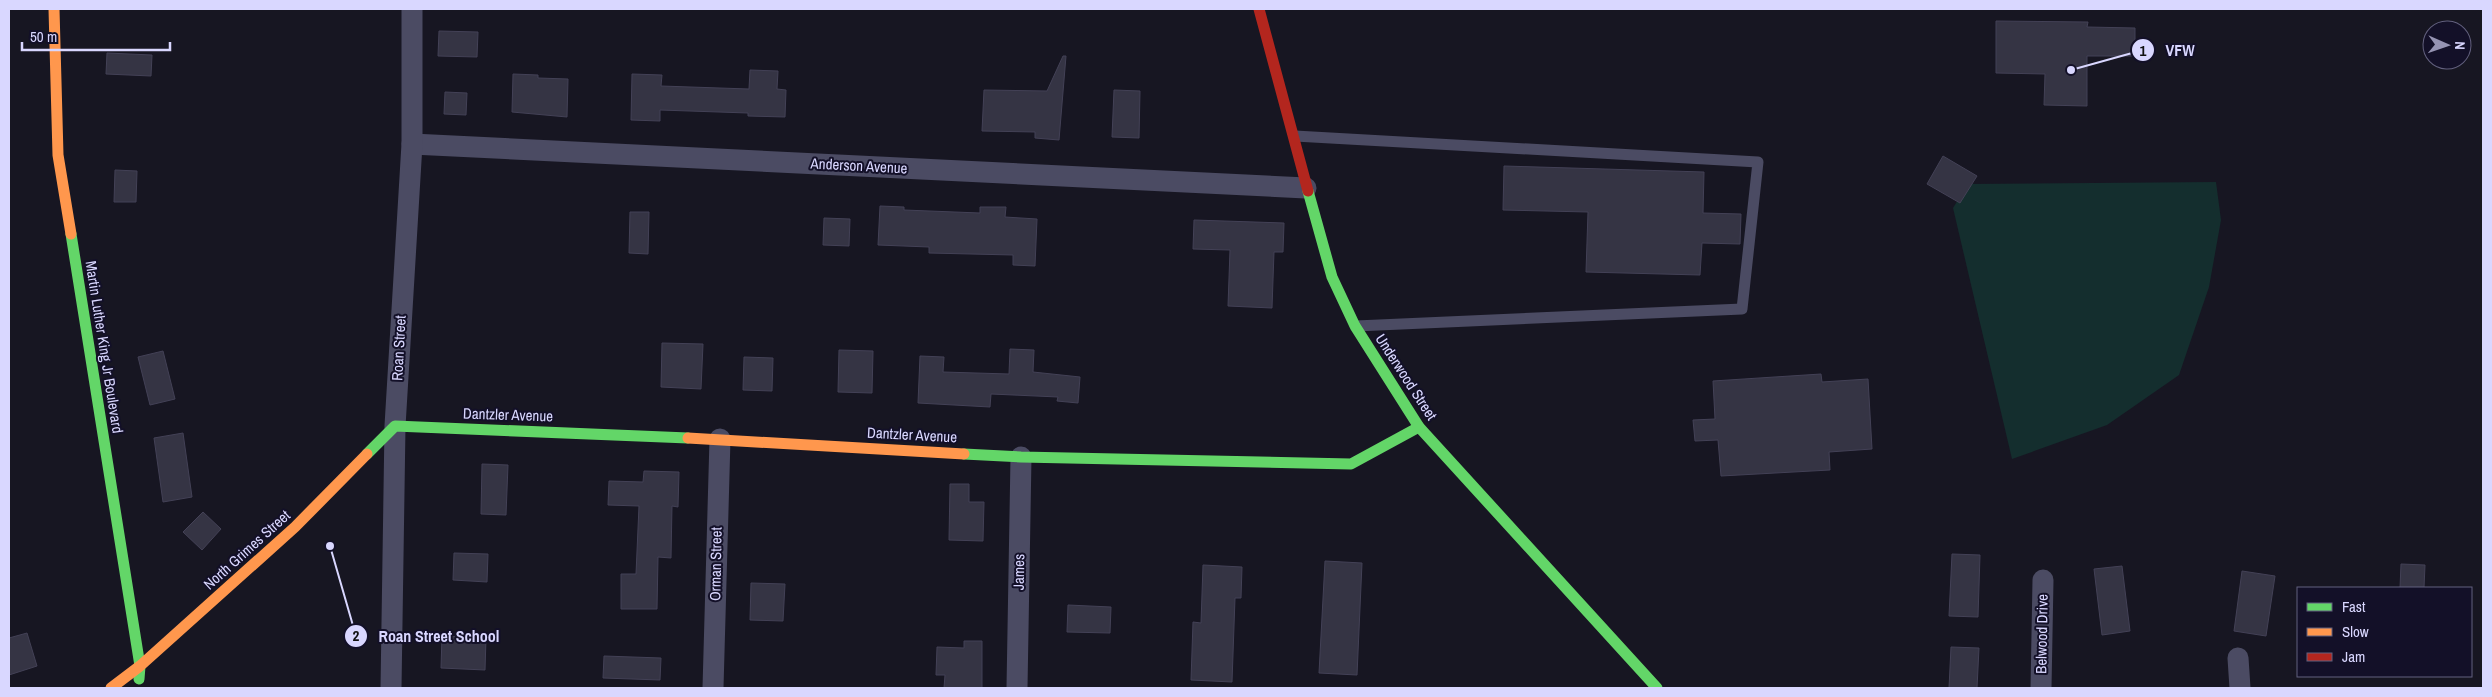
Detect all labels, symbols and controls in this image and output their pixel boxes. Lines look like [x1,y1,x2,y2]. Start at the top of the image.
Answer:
scale bar [22,20,170,52]
north arrow [2422,20,2472,70]
text: 50 m [30,26,57,47]
callout: VFW [2130,35,2205,66]
text: VFW [2165,39,2195,61]
text: 1 [2140,40,2147,61]
text: N [2451,41,2469,50]
street label: Anderson Avenue [809,152,908,179]
street label: Martin Luther King Jr Boulevard [80,259,129,435]
street label: Roan Street [386,314,411,381]
street label: Underwood Street [1371,329,1443,425]
street label: Dantzler Avenue [463,402,554,427]
street label: Dantzler Avenue [867,422,958,447]
street label: North Grimes Street [199,505,295,594]
street label: Orman Street [704,526,727,601]
street label: James [1008,554,1029,590]
legend [2297,587,2472,677]
street label: Belwood Drive [2030,594,2053,674]
text: Fast [2342,596,2366,617]
callout: Roan Street School [343,621,509,652]
text: Slow [2342,621,2369,642]
text: 2 [353,625,360,646]
text: Roan Street School [378,625,500,647]
text: Jam [2342,646,2365,667]

